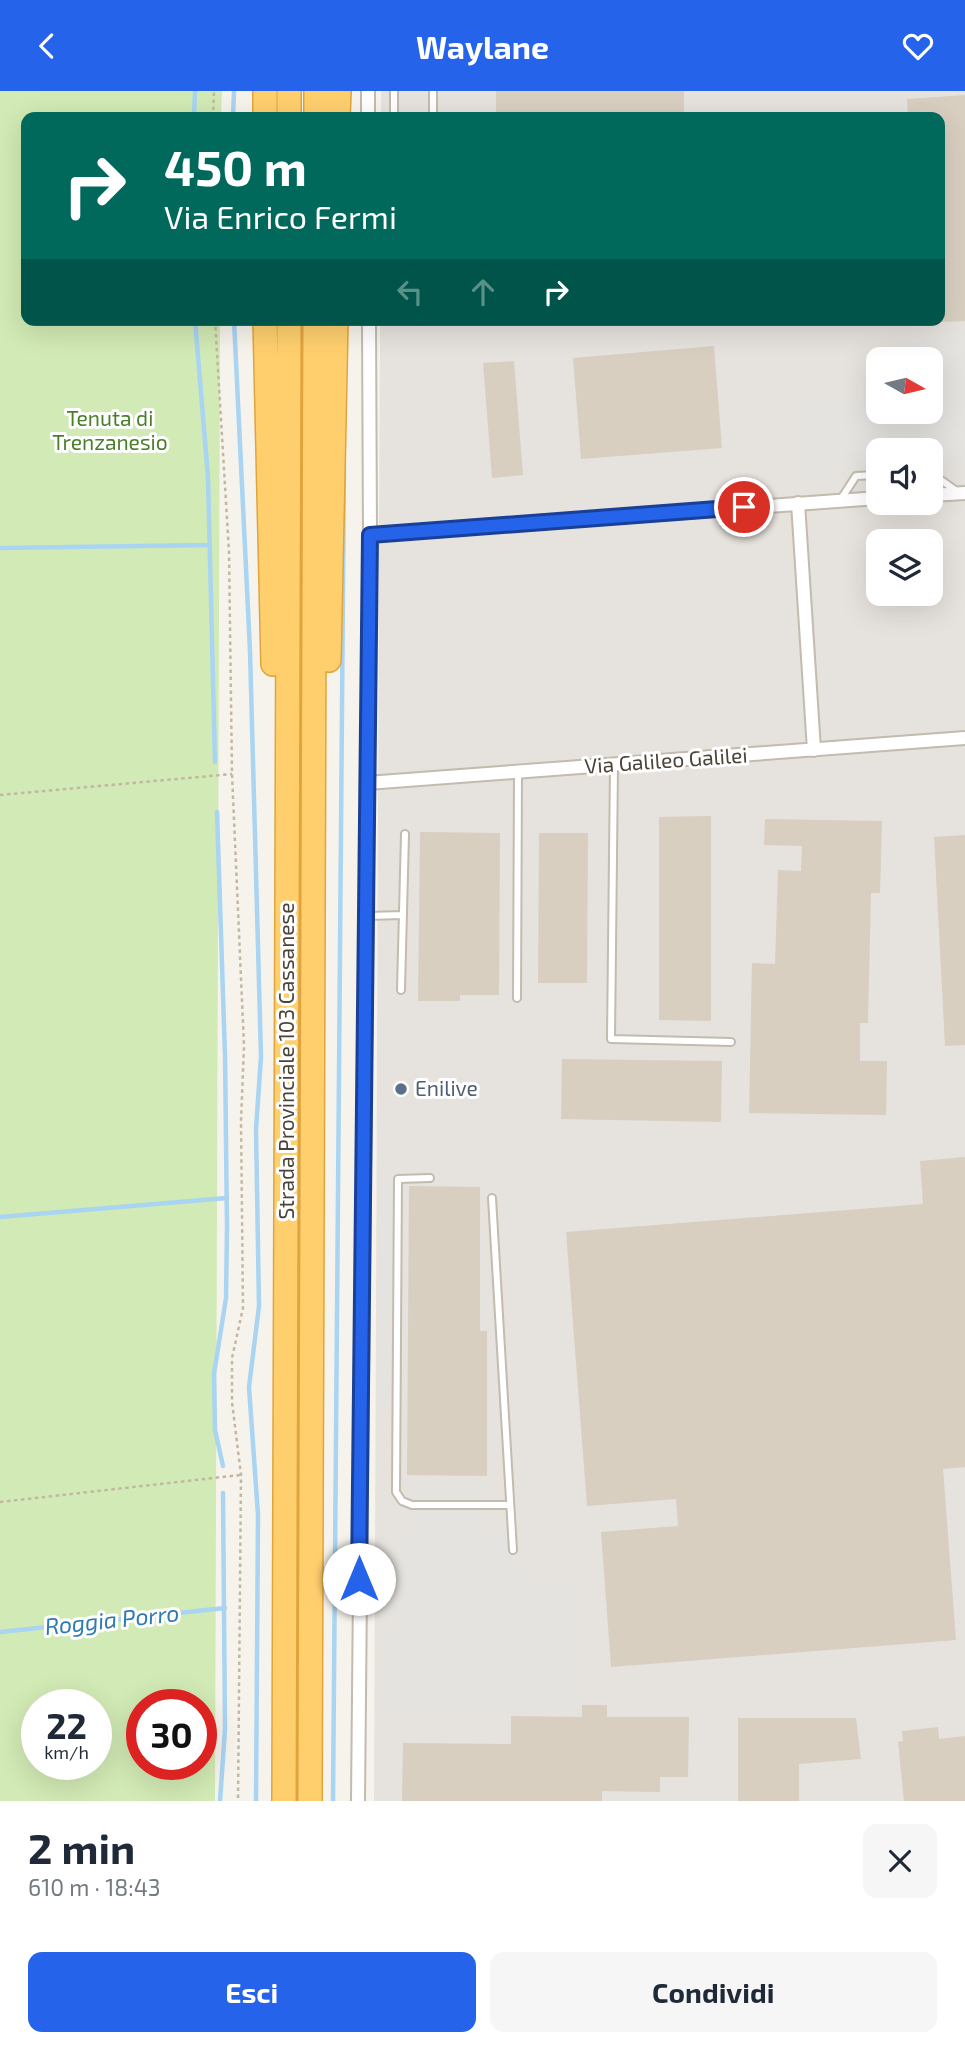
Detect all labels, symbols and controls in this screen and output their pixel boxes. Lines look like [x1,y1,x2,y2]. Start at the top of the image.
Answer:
icon: back [28,27,66,65]
text: Waylane [416,27,549,65]
icon: heart [899,27,937,65]
text: 450 m [164,137,307,196]
icon: right [49,140,140,231]
text: Via Enrico Fermi [164,197,397,235]
icon: left [391,273,429,311]
icon: ahead [464,273,502,311]
icon: right [537,273,575,311]
north arrow [866,347,943,423]
map controls [866,347,943,606]
park label: Tenuta di Trenzanesio [52,405,168,454]
button: sound [866,438,943,515]
pin [714,477,774,537]
icon: arrive [725,488,763,526]
button: layers [866,529,943,606]
street label: Via Galileo Galilei [584,741,748,778]
street label: Strada Provinciale 103 Cassanese [273,902,298,1220]
place label: Enilive [415,1075,478,1100]
marker: Enilive [393,1081,409,1097]
position arrow [322,1542,396,1616]
water label: Roggia Porro [43,1598,181,1640]
speed limit sign: 30 [126,1689,217,1780]
text: 22 [46,1704,87,1746]
text: km/h [44,1741,89,1763]
text: 2 min [28,1822,135,1872]
button: close [863,1824,937,1898]
text: 610 m · 18:43 [28,1873,161,1901]
button: Esci [28,1952,476,2032]
button: Condividi [490,1952,937,2032]

